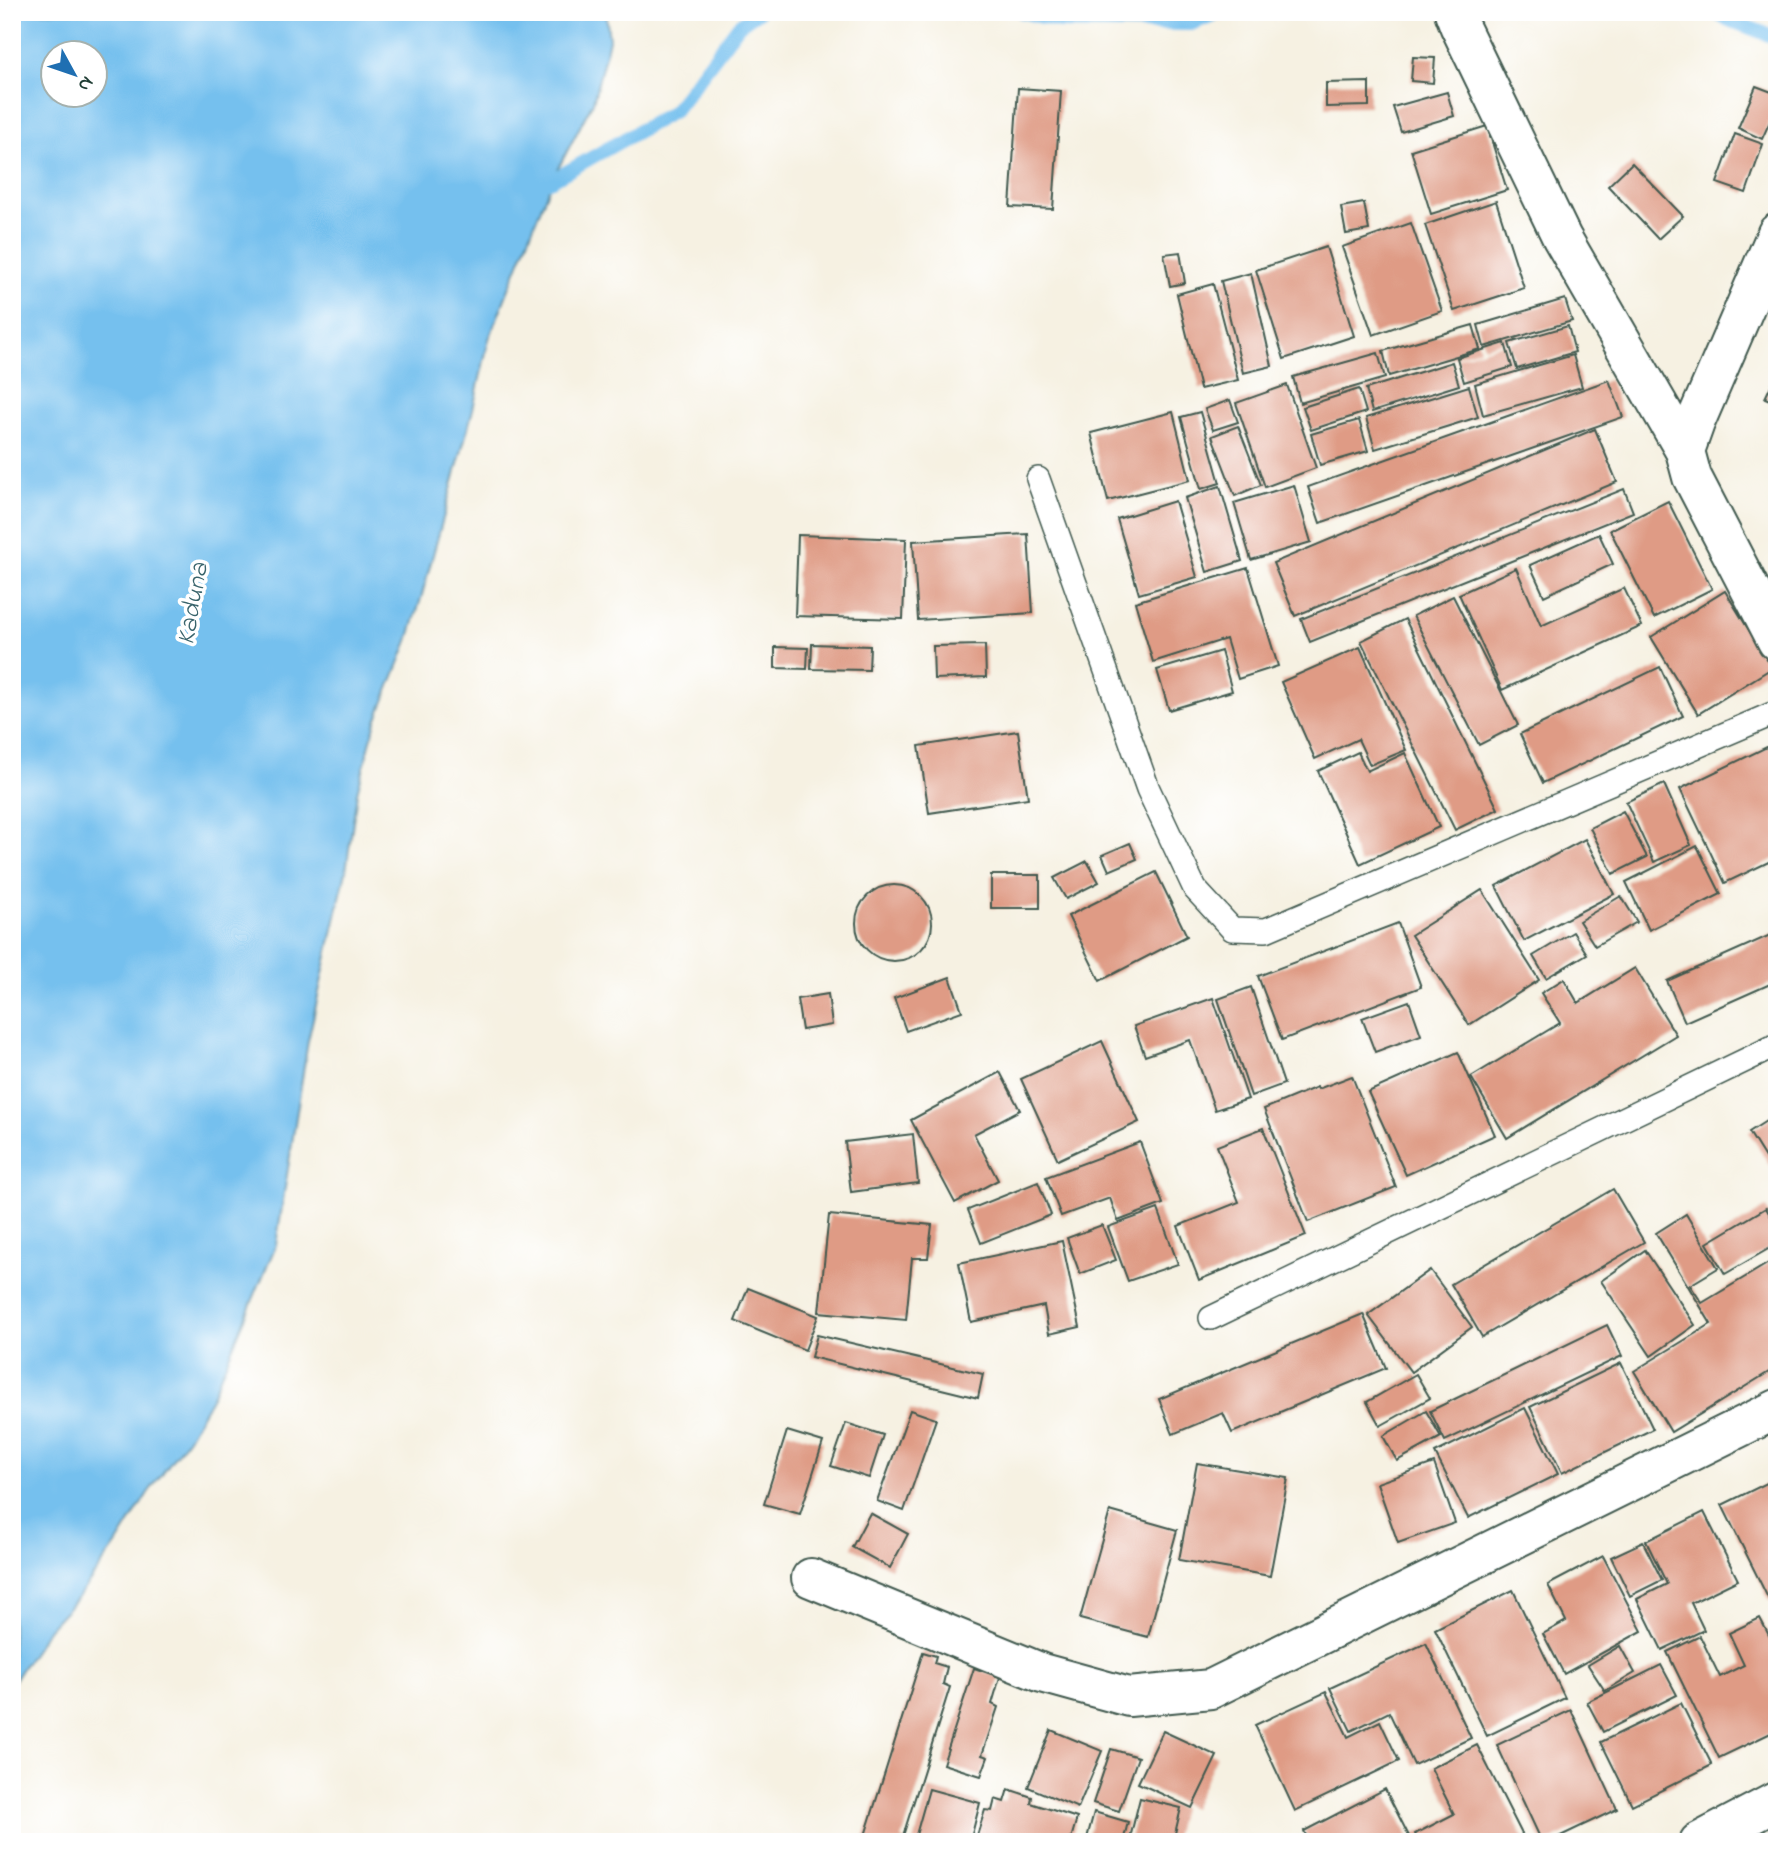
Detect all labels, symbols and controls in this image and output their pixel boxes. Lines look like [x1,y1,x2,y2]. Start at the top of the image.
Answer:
north arrow [38,38,108,108]
text: N [71,70,100,97]
water label: Kaduna [168,559,220,648]

